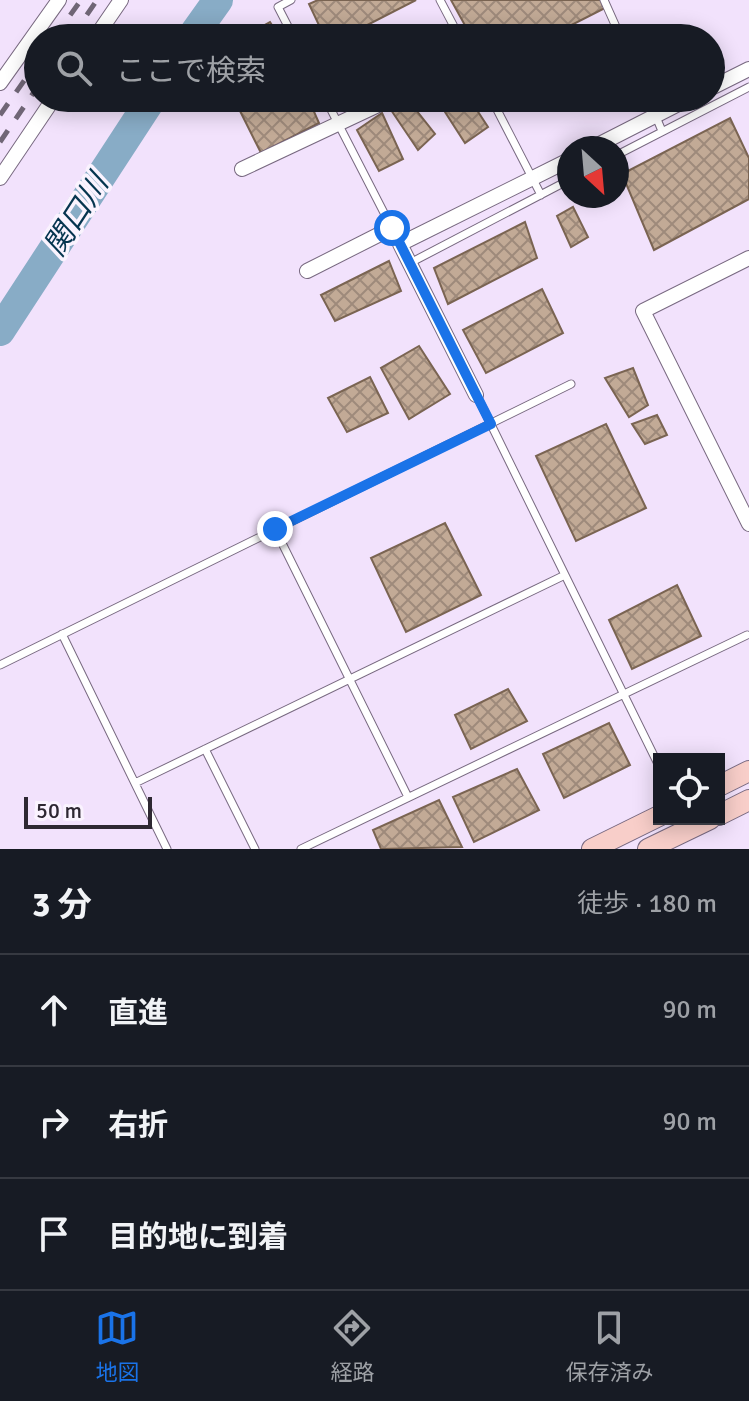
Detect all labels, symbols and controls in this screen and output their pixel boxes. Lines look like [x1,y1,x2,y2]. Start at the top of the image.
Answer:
search box [24,24,725,112]
icon: search [52,46,96,90]
text: ここで検索 [116,53,266,90]
north arrow [557,136,629,208]
water label: 関口川 [36,165,118,263]
route start [374,210,410,246]
route end [257,511,293,547]
map controls [653,753,725,825]
button: locate [653,753,725,825]
scale bar [24,793,152,829]
text: 50 m [36,797,82,824]
text: 3 分 [32,884,92,926]
text: 徒歩 · 180 m [577,888,717,920]
icon: ahead [32,988,76,1032]
text: 90 m [662,994,717,1026]
text: 直進 [108,995,168,1032]
icon: right [32,1100,76,1144]
text: 90 m [662,1106,717,1138]
text: 右折 [108,1107,168,1144]
icon: arrive [32,1212,76,1256]
text: 目的地に到着 [108,1219,288,1256]
tab: 地図 [95,1306,140,1386]
tab: 経路 [330,1306,375,1386]
tab: 保存済み [565,1306,654,1386]

